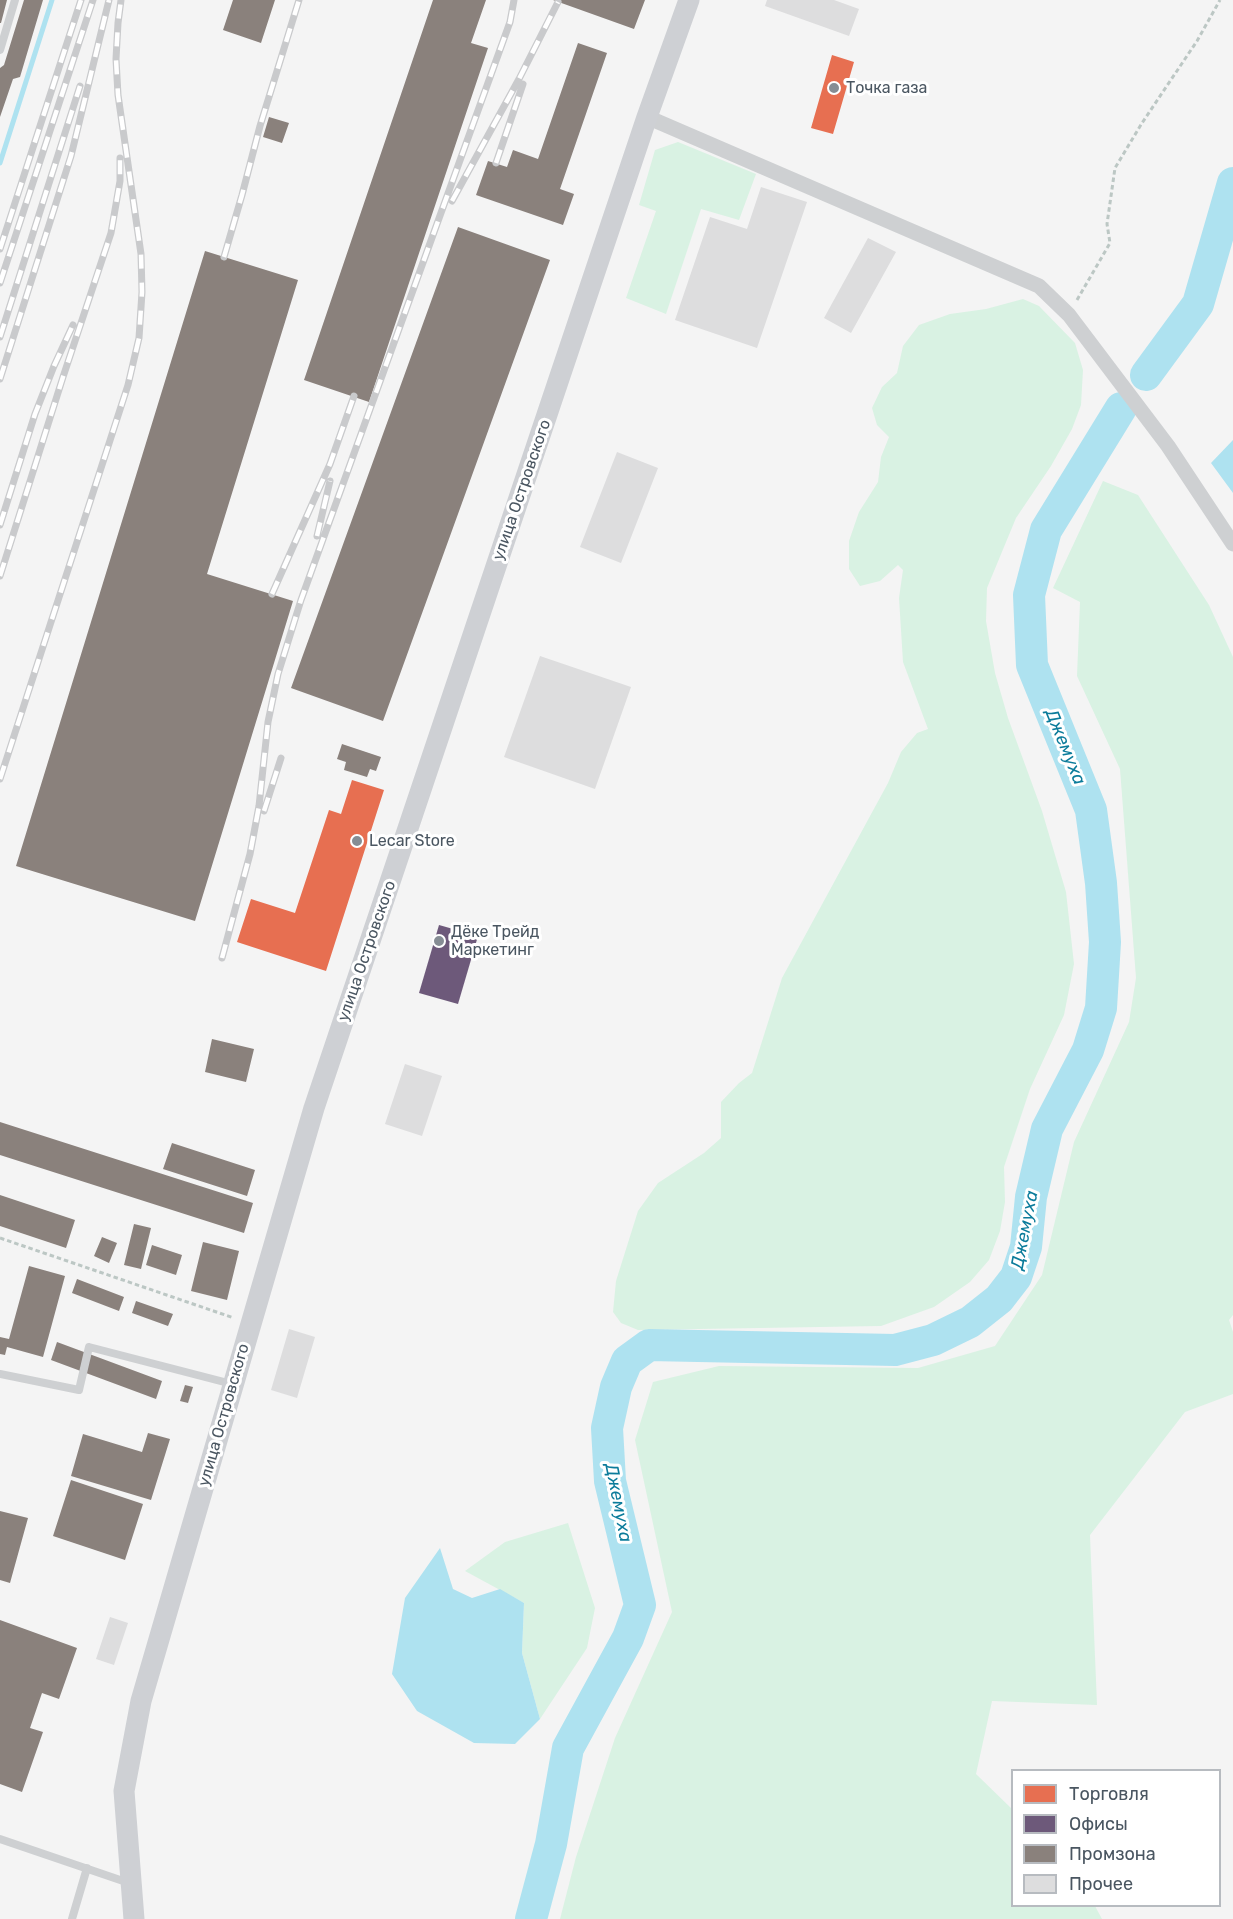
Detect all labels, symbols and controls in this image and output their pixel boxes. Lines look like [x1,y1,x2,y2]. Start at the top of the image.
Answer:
place label: Точка газа [846,78,927,98]
marker: Точка газа [827,81,841,95]
street label: улица Островского [489,417,555,563]
water label: Джемуха [1040,706,1090,788]
place label: Lecar Store [369,831,455,851]
marker: Lecar Store [350,834,364,848]
street label: улица Островского [334,878,400,1024]
place label: Дёке Трейд Маркетинг [451,922,539,960]
marker: Дёке Трейд Маркетинг [432,934,446,948]
water label: Джемуха [1007,1189,1043,1271]
street label: улица Островского [194,1341,254,1489]
water label: Джемуха [600,1462,636,1544]
legend [1011,1769,1221,1907]
text: Торговля [1069,1783,1149,1805]
text: Офисы [1069,1813,1128,1835]
text: Промзона [1069,1843,1156,1865]
text: Прочее [1069,1873,1133,1895]

